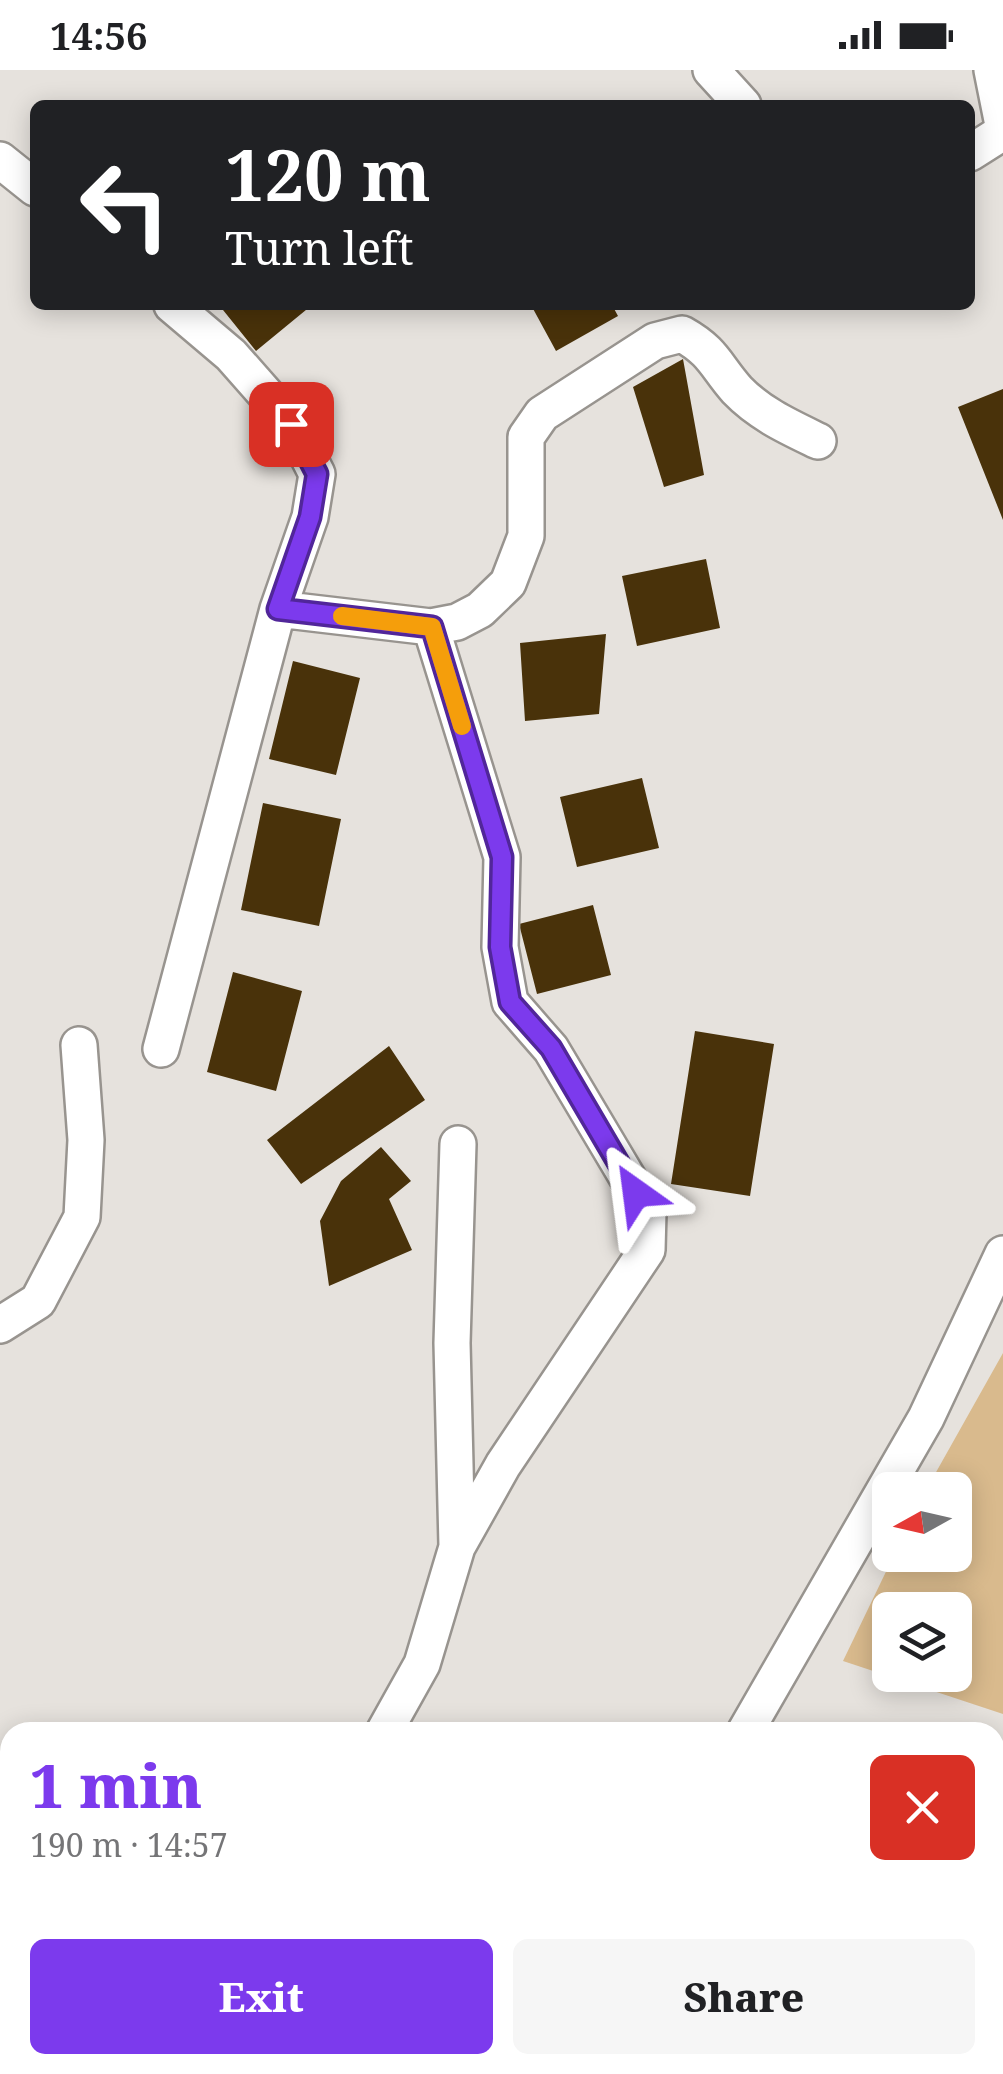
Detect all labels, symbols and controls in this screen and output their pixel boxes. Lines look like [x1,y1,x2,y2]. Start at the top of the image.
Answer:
text: 14:56 [50,9,147,61]
text: 120 m [225,126,431,222]
icon: left [60,140,190,270]
text: Turn left [225,217,414,278]
pin [249,382,334,467]
icon: arrive [264,397,319,452]
position arrow [584,1141,688,1245]
north arrow [872,1472,972,1572]
map controls [872,1472,972,1692]
button: layers [872,1592,972,1692]
text: 1 min [30,1744,202,1826]
button: close [870,1755,975,1860]
text: 190 m · 14:57 [30,1823,228,1866]
button: Exit [30,1939,493,2054]
button: Share [513,1939,975,2054]

